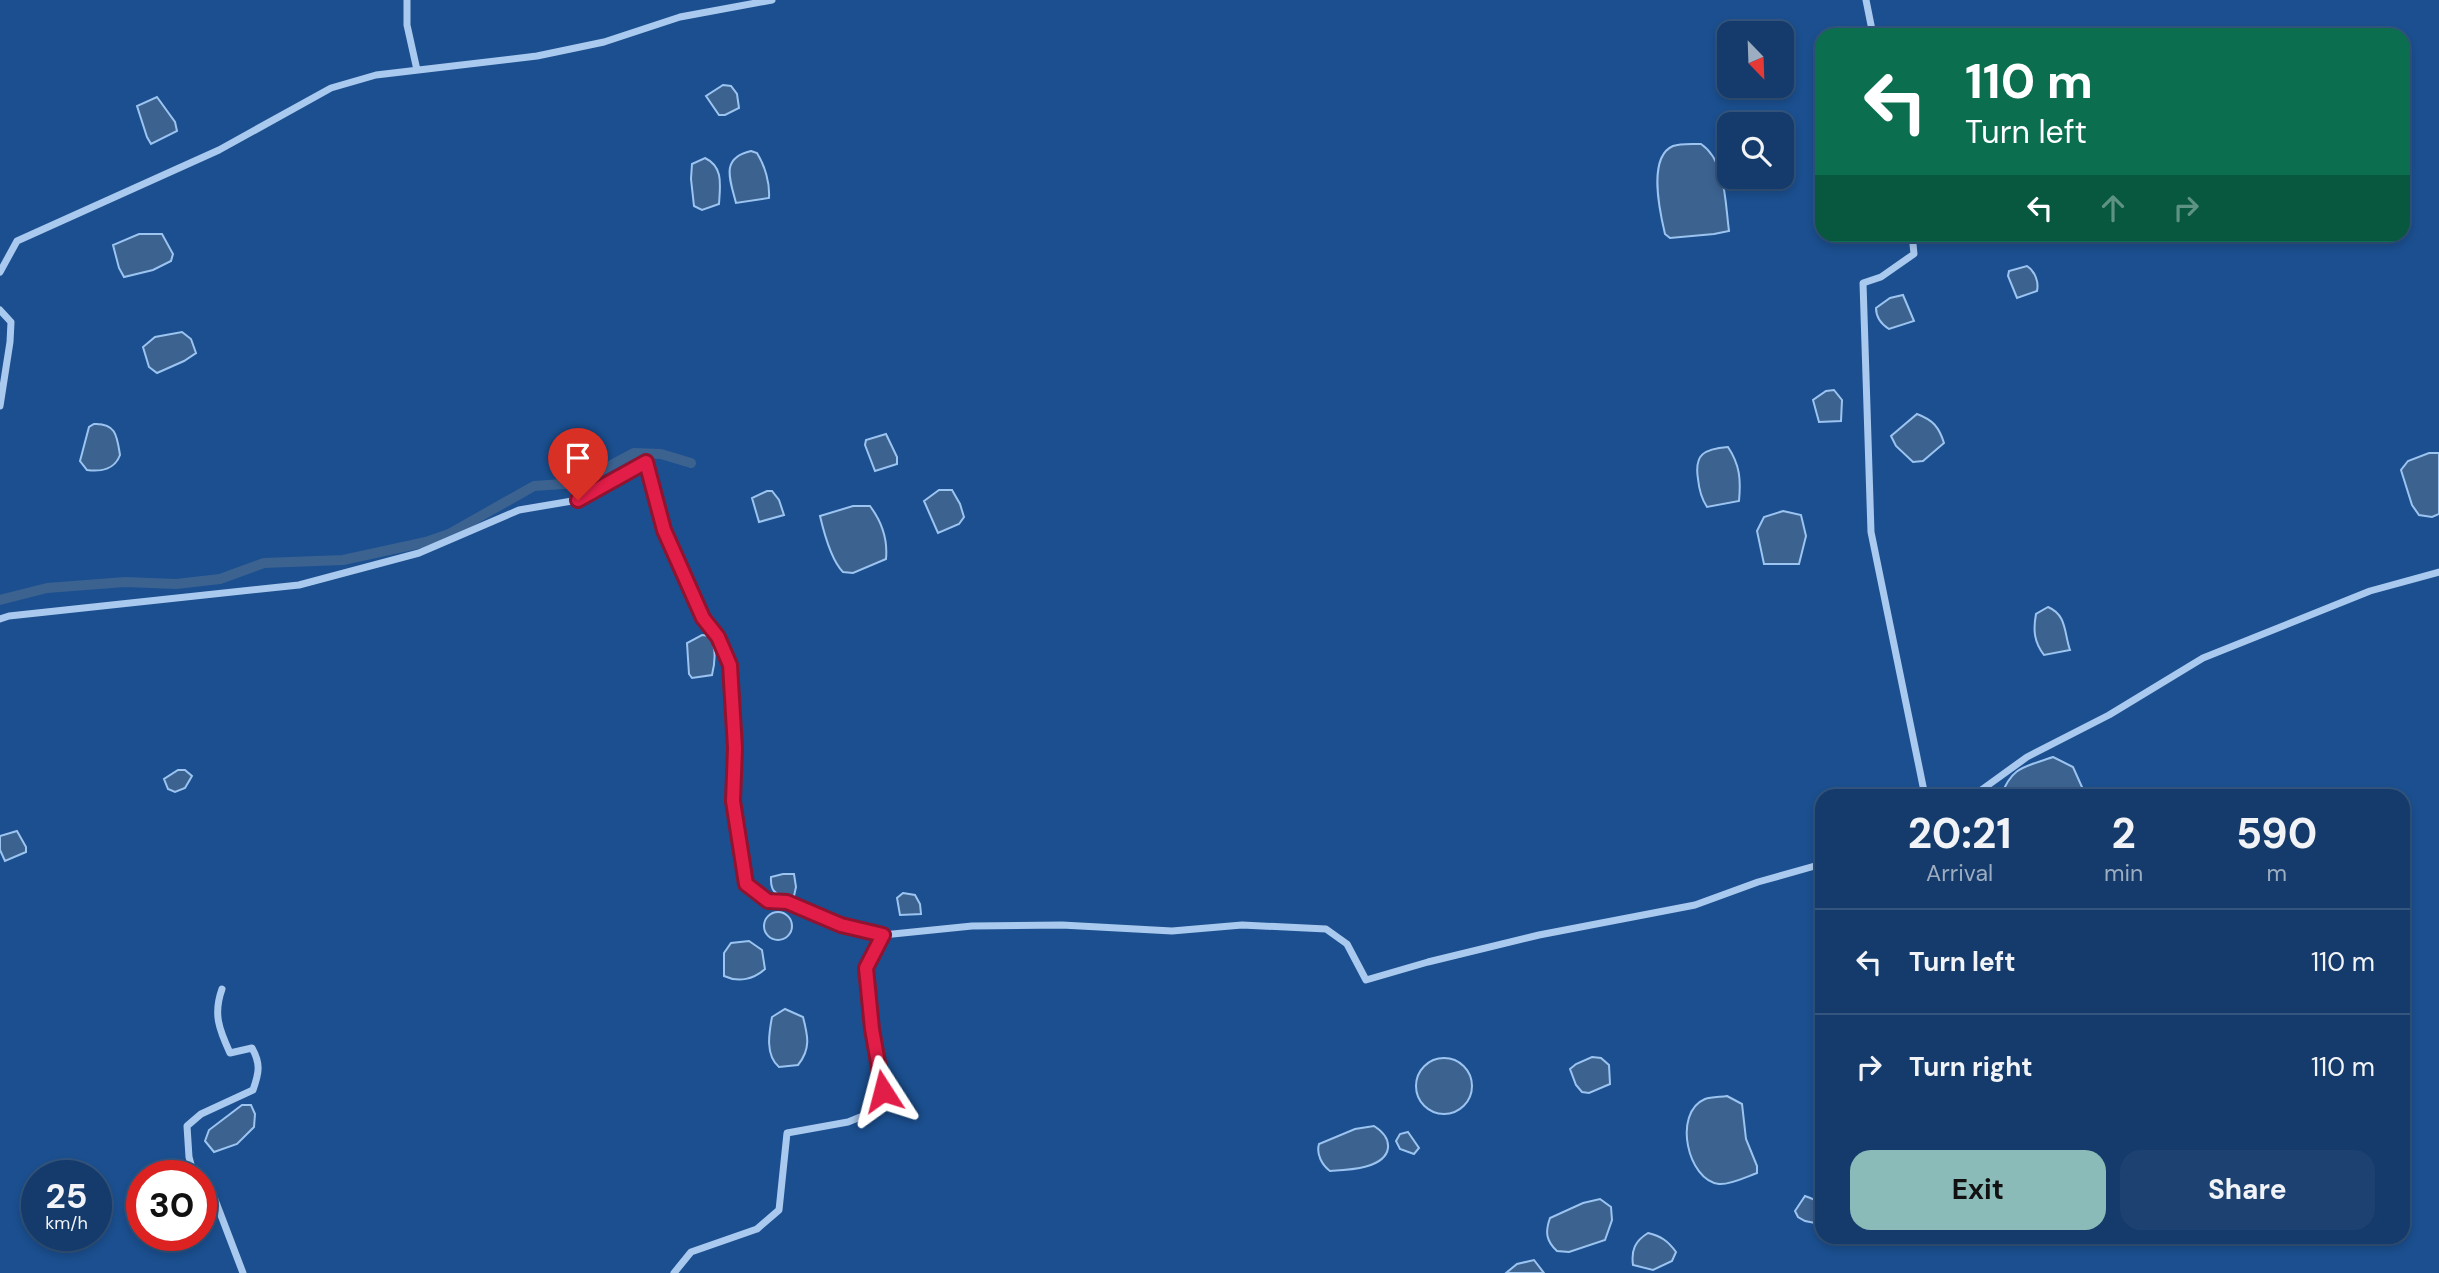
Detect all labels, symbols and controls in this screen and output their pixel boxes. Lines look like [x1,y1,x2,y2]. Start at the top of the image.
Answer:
north arrow [1717,21,1794,98]
map controls [1717,21,1794,189]
text: 110 m [1965,49,2093,113]
icon: left [1850,56,1941,147]
text: Turn left [1965,111,2087,153]
button: search [1717,112,1794,189]
icon: left [2021,189,2059,227]
icon: ahead [2094,189,2132,227]
icon: right [2167,189,2205,227]
pin [548,428,608,500]
icon: arrive [559,439,597,477]
text: 20:21 [1908,806,2011,861]
text: 2 [2112,806,2136,861]
text: 590 [2236,806,2317,861]
text: Arrival [1926,858,1993,888]
text: min [2104,858,2143,888]
text: m [2266,858,2287,888]
icon: left [1850,943,1888,981]
text: Turn left [1909,945,2016,979]
text: 110 m [2311,945,2375,979]
icon: right [1850,1048,1888,1086]
text: Turn right [1909,1050,2033,1084]
text: 110 m [2311,1050,2375,1084]
position arrow [846,1054,920,1128]
button: Exit [1850,1150,2106,1230]
button: Share [2120,1150,2375,1230]
speed limit sign: 30 [126,1160,217,1251]
text: 25 [46,1173,87,1219]
text: km/h [45,1211,88,1235]

